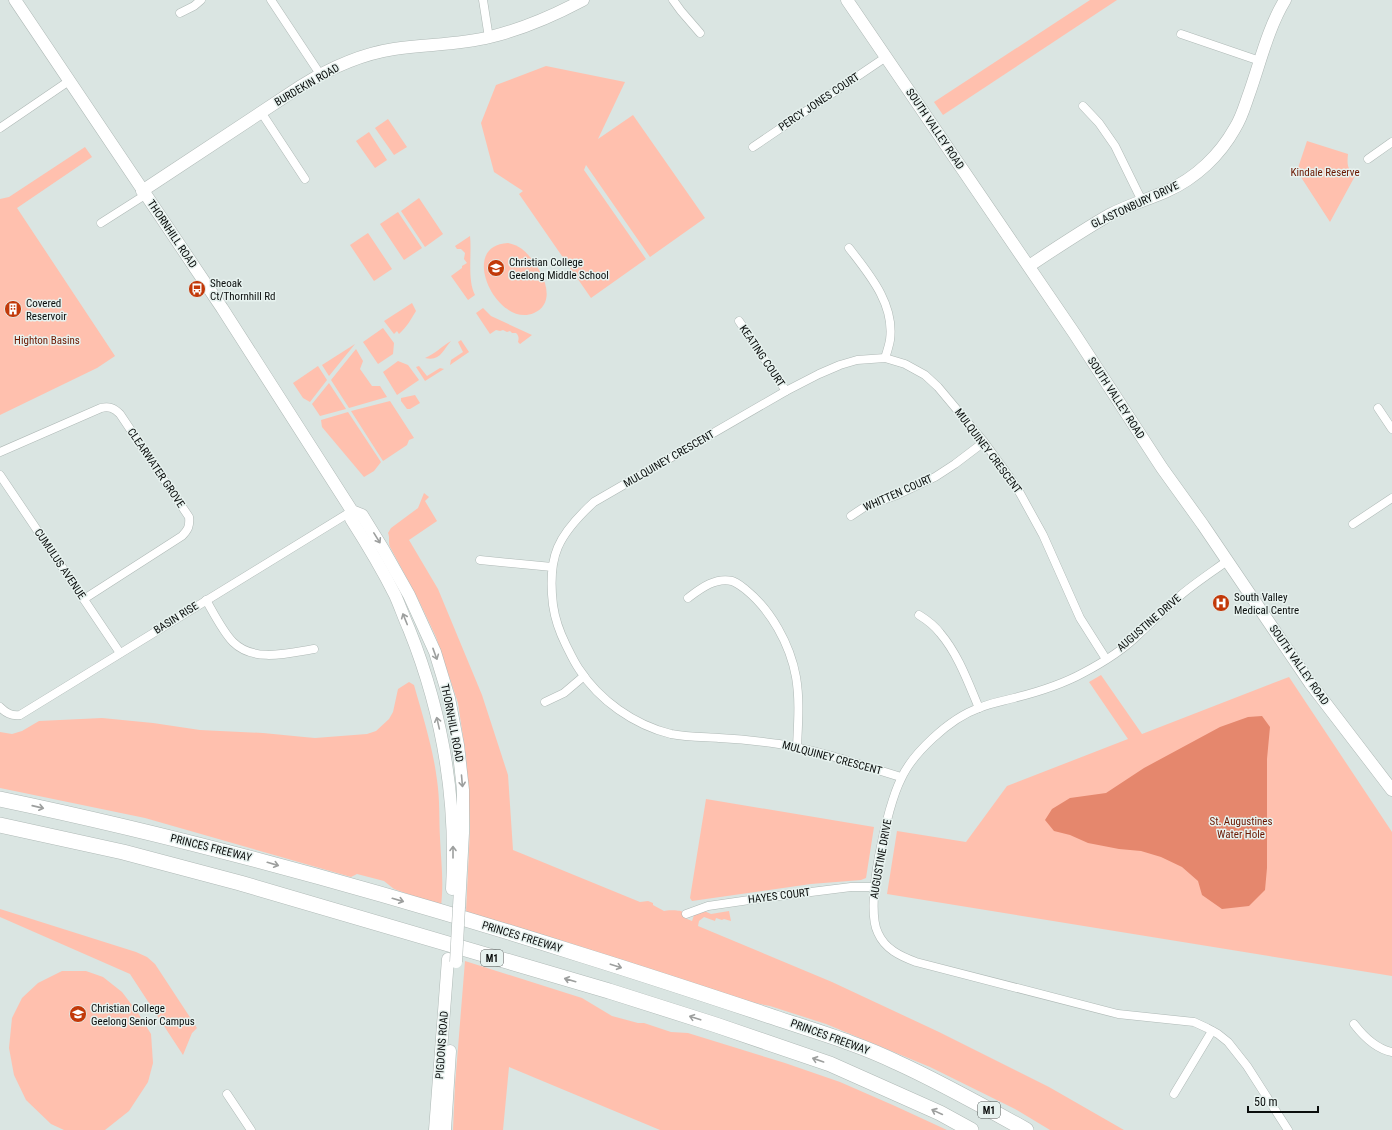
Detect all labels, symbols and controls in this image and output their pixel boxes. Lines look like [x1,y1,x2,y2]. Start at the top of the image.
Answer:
street label: BURDEKIN ROAD [272,61,342,109]
street label: PERCY JONES COURT [776,70,862,134]
street label: SOUTH VALLEY ROAD [903,86,967,172]
park label: Kindale Reserve [1290,166,1360,179]
street label: GLASTONBURY DRIVE [1089,179,1181,231]
street label: THORNHILL ROAD [144,197,200,271]
place label: Christian College Geelong Middle School [509,256,609,282]
school or university icon: Christian College Geelong Middle School [486,258,506,278]
place label: Sheoak Ct/Thornhill Rd [210,277,276,303]
bus stop icon: Sheoak Ct/Thornhill Rd [187,279,207,299]
place label: Covered Reservoir [26,297,67,323]
building icon: Covered Reservoir [3,299,23,319]
street label: KEATING COURT [737,323,788,390]
park label: Highton Basins [14,334,80,347]
street label: SOUTH VALLEY ROAD [1085,355,1147,441]
street label: MULQUINEY CRESCENT [952,406,1024,496]
street label: CLEARWATER GROVE [125,426,188,511]
street label: MULQUINEY CRESCENT [621,428,717,490]
street label: WHITTEN COURT [861,472,935,514]
street label: CUMULUS AVENUE [32,526,89,602]
one-way arrow [373,532,381,543]
street label: AUGUSTINE DRIVE [1114,591,1184,654]
place label: South Valley Medical Centre [1234,591,1299,617]
hospital icon: South Valley Medical Centre [1211,593,1231,613]
street label: BASIN RISE [151,599,201,637]
one-way arrow [400,614,408,626]
street label: SOUTH VALLEY ROAD [1266,622,1332,708]
one-way arrow [432,648,440,660]
street label: THORNHILL ROAD [438,683,466,763]
one-way arrow [434,717,442,730]
street label: MULQUINEY CRESCENT [781,738,884,778]
one-way arrow [458,774,465,787]
one-way arrow [31,803,44,811]
park label: St. Augustines Water Hole [1209,815,1273,841]
street label: AUGUSTINE DRIVE [868,818,894,900]
street label: PRINCES FREEWAY [169,832,253,864]
one-way arrow [449,846,457,859]
one-way arrow [267,861,280,868]
street label: HAYES COURT [747,886,811,906]
one-way arrow [392,896,405,904]
street label: PRINCES FREEWAY [480,919,564,955]
road number: M1 [481,950,503,966]
one-way arrow [610,963,623,970]
one-way arrow [564,976,577,983]
place label: Christian College Geelong Senior Campus [91,1002,195,1028]
school or university icon: Christian College Geelong Senior Campus [68,1004,88,1024]
street label: PIGDONS ROAD [433,1011,451,1079]
one-way arrow [689,1014,701,1022]
street label: PRINCES FREEWAY [789,1017,872,1057]
one-way arrow [811,1056,824,1063]
scale bar [1248,1088,1318,1114]
text: 50 m [1254,1095,1278,1109]
road number: M1 [978,1102,1000,1118]
one-way arrow [931,1108,943,1115]

